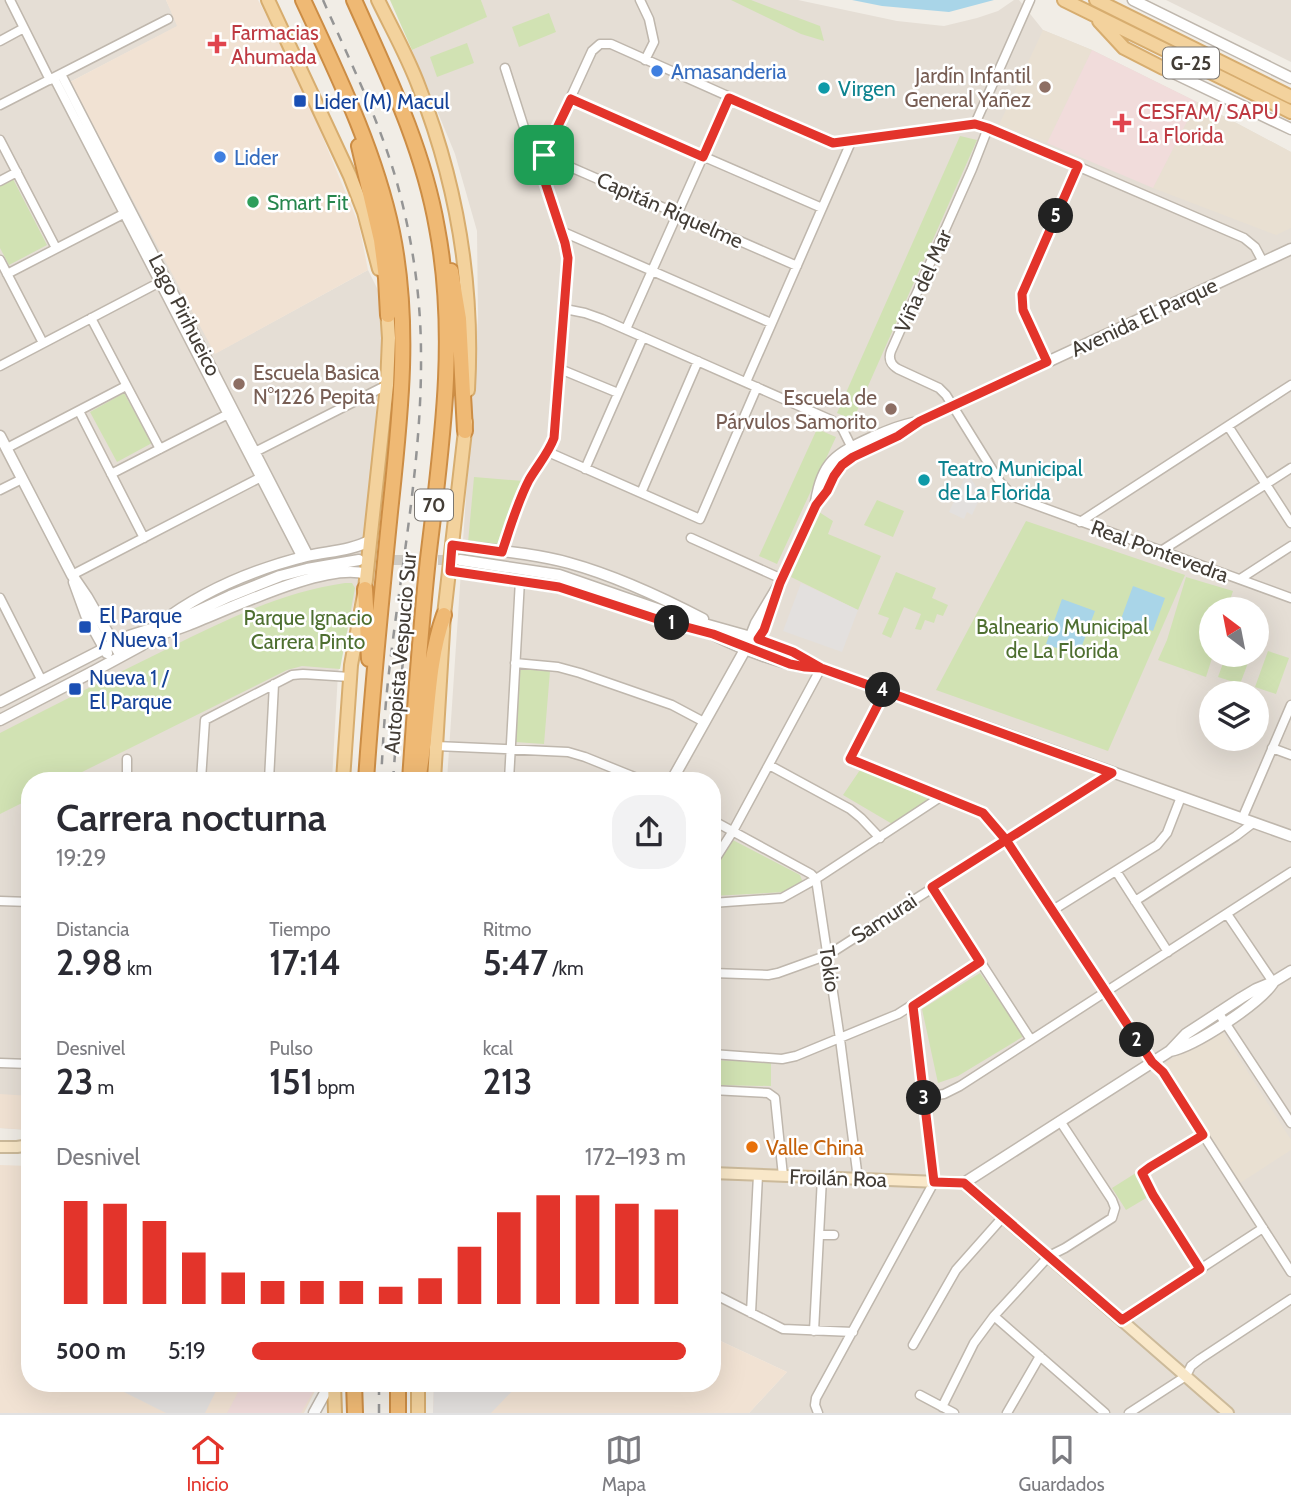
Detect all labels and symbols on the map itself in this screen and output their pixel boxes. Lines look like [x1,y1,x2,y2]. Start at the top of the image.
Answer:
place label: Farmacias Ahumada [231,20,319,69]
marker: Farmacias Ahumada [209,36,225,52]
road number: G-25 [1163,48,1219,78]
place label: Amasanderia [671,59,787,84]
marker: Amasanderia [649,63,665,79]
place label: Jardín Infantil General Yañez [905,63,1031,112]
place label: Virgen [838,76,896,101]
marker: Jardín Infantil General Yañez [1037,79,1053,95]
marker: Virgen [816,80,832,96]
place label: Lider (M) Macul [314,89,450,114]
marker: Lider (M) Macul [292,93,308,109]
place label: CESFAM/ SAPU La Florida [1138,99,1279,148]
marker: CESFAM/ SAPU La Florida [1112,113,1132,133]
pin [514,125,574,185]
place label: Lider [234,145,278,170]
marker: Lider [212,149,228,165]
street label: Capitán Riquelme [593,167,747,254]
place label: Smart Fit [267,190,348,215]
marker: Smart Fit [245,194,261,210]
pin: 5 [1038,198,1074,234]
street label: Viña del Mar [889,225,957,337]
street label: Lago Pirihueico [144,250,226,380]
street label: Avenida El Parque [1067,272,1221,362]
place label: Escuela Basica N°1226 Pepita [253,360,380,409]
marker: Escuela Basica N°1226 Pepita [231,376,247,392]
place label: Escuela de Párvulos Samorito [715,385,877,434]
marker: Escuela de Párvulos Samorito [883,401,899,417]
place label: Teatro Municipal de La Florida [938,456,1083,505]
marker: Teatro Municipal de La Florida [916,472,932,488]
road number: 70 [415,490,453,520]
street label: Real Pontevedra [1088,515,1232,587]
street label: Autopista Vespucio Sur [379,551,421,755]
north arrow [1199,597,1269,667]
place label: El Parque / Nueva 1 [98,603,182,652]
park label: Parque Ignacio Carrera Pinto [243,605,373,654]
pin: 1 [654,606,690,640]
park label: Balneario Municipal de La Florida [976,614,1148,663]
marker: El Parque / Nueva 1 [77,619,93,635]
place label: Nueva 1 / El Parque [89,665,172,714]
pin: 4 [866,672,900,708]
marker: Nueva 1 / El Parque [67,681,83,697]
street label: Samurai [847,888,921,948]
street label: Tokio [814,944,846,994]
pin: 2 [1120,1023,1154,1058]
pin: 3 [906,1080,942,1116]
place label: Valle China [766,1135,864,1160]
marker: Valle China [744,1139,760,1155]
street label: Froilán Roa [789,1164,887,1192]

